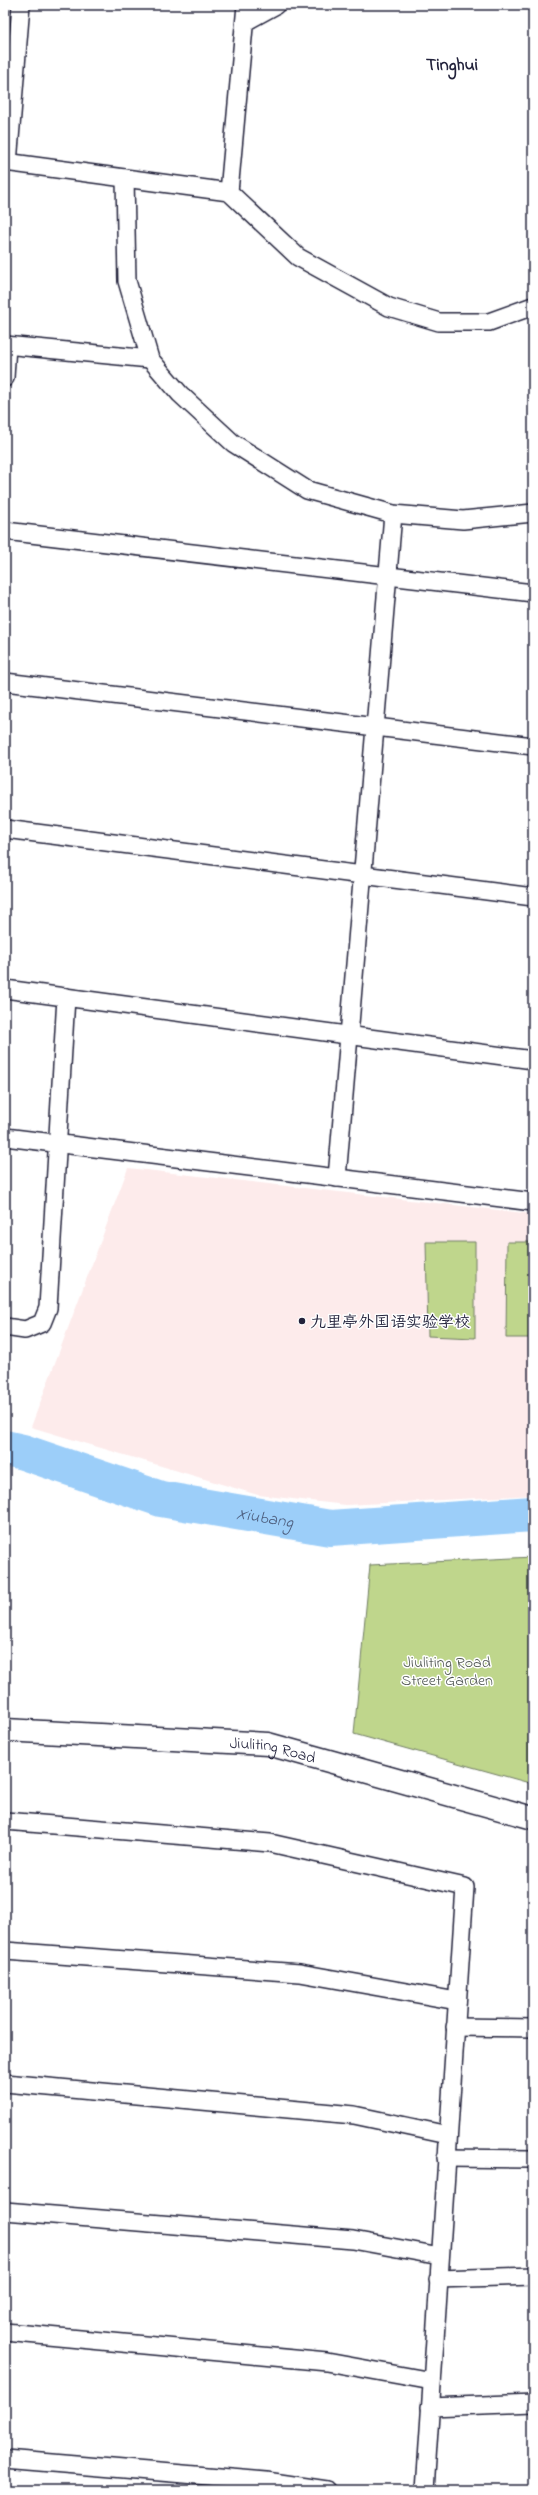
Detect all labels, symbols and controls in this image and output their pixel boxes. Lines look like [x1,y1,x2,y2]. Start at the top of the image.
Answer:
district label: Tinghui [426,53,478,80]
place label: 九里亭外国语实验学校 [310,1311,470,1335]
marker: 九里亭外国语实验学校 [297,1316,307,1326]
water label: Xiubang [235,1501,295,1537]
park label: Jiuliting Road Street Garden [401,1651,493,1693]
street label: Jiuliting Road [229,1732,318,1771]

